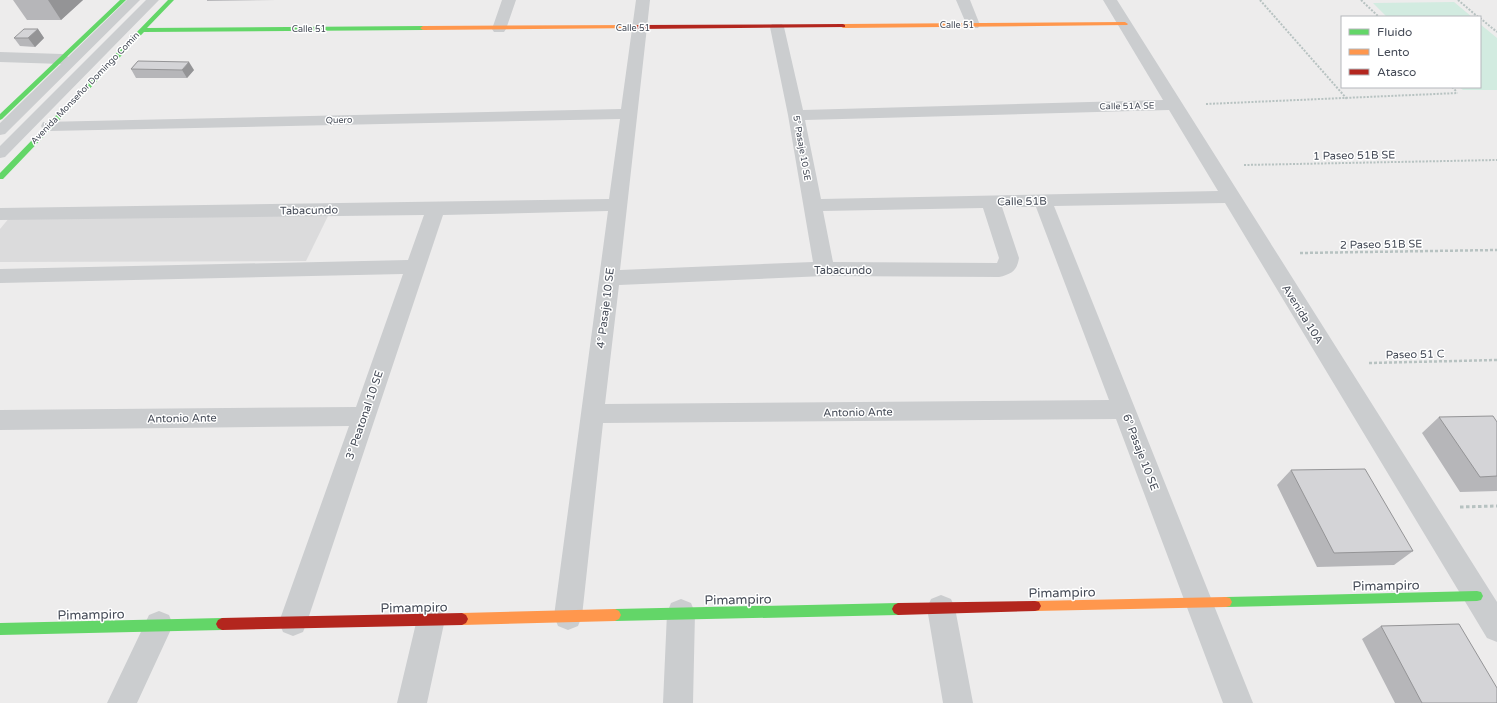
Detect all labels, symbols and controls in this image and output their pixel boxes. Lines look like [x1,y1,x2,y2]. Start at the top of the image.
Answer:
legend [1341,16,1481,88]
street label: Calle 51 [940,20,974,31]
street label: Calle 51 [616,23,650,34]
street label: Calle 51 [292,24,326,35]
text: Fluido [1377,25,1412,39]
street label: Avenida Monseñor Domingo Comin [29,30,142,147]
text: Lento [1377,45,1410,59]
text: Atasco [1377,65,1416,79]
street label: Calle 51A SE [1099,101,1155,112]
street label: Quero [326,115,353,126]
street label: 5° Pasaje 10 SE [790,115,813,182]
street label: 1 Paseo 51B SE [1313,148,1395,163]
street label: Calle 51B [997,195,1047,208]
street label: Tabacundo [280,203,338,218]
street label: 2 Paseo 51B SE [1340,237,1422,252]
street label: Tabacundo [814,264,872,277]
street label: 4° Pasaje 10 SE [594,267,617,349]
street label: Avenida 10A [1279,282,1326,346]
street label: Paseo 51 C [1386,347,1445,362]
street label: 3° Peatonal 10 SE [343,369,386,461]
street label: Antonio Ante [823,405,893,420]
street label: Antonio Ante [147,411,217,426]
street label: 6° Pasaje 10 SE [1120,412,1161,492]
street label: Pimampiro [1352,577,1420,595]
street label: Pimampiro [1028,584,1096,602]
street label: Pimampiro [704,591,772,609]
street label: Pimampiro [380,599,448,617]
street label: Pimampiro [57,606,125,624]

